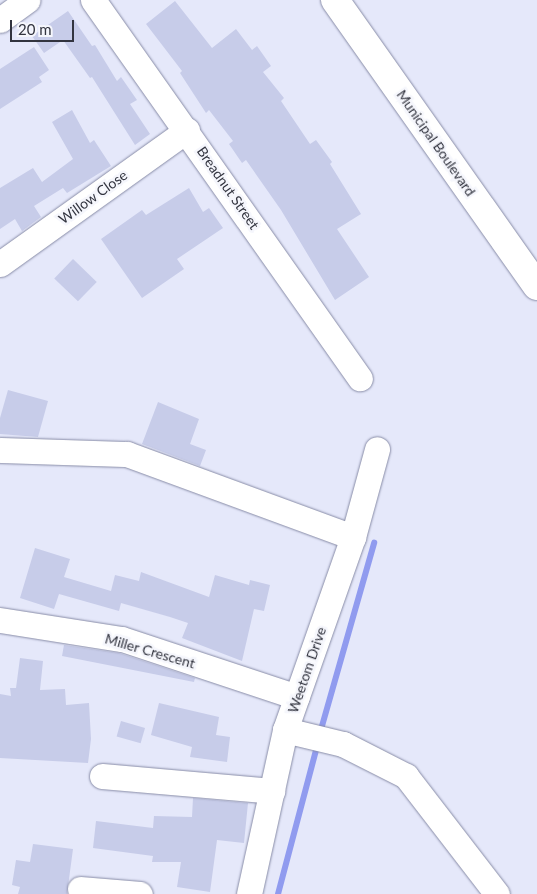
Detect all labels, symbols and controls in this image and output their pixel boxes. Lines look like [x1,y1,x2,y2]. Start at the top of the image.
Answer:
scale bar [12,10,76,42]
text: 20 m [18,20,52,38]
street label: Municipal Boulevard [393,87,479,199]
street label: Breadnut Street [193,143,263,233]
street label: Willow Close [55,166,131,228]
street label: Weetom Drive [284,625,330,715]
street label: Miller Crescent [103,630,197,672]

